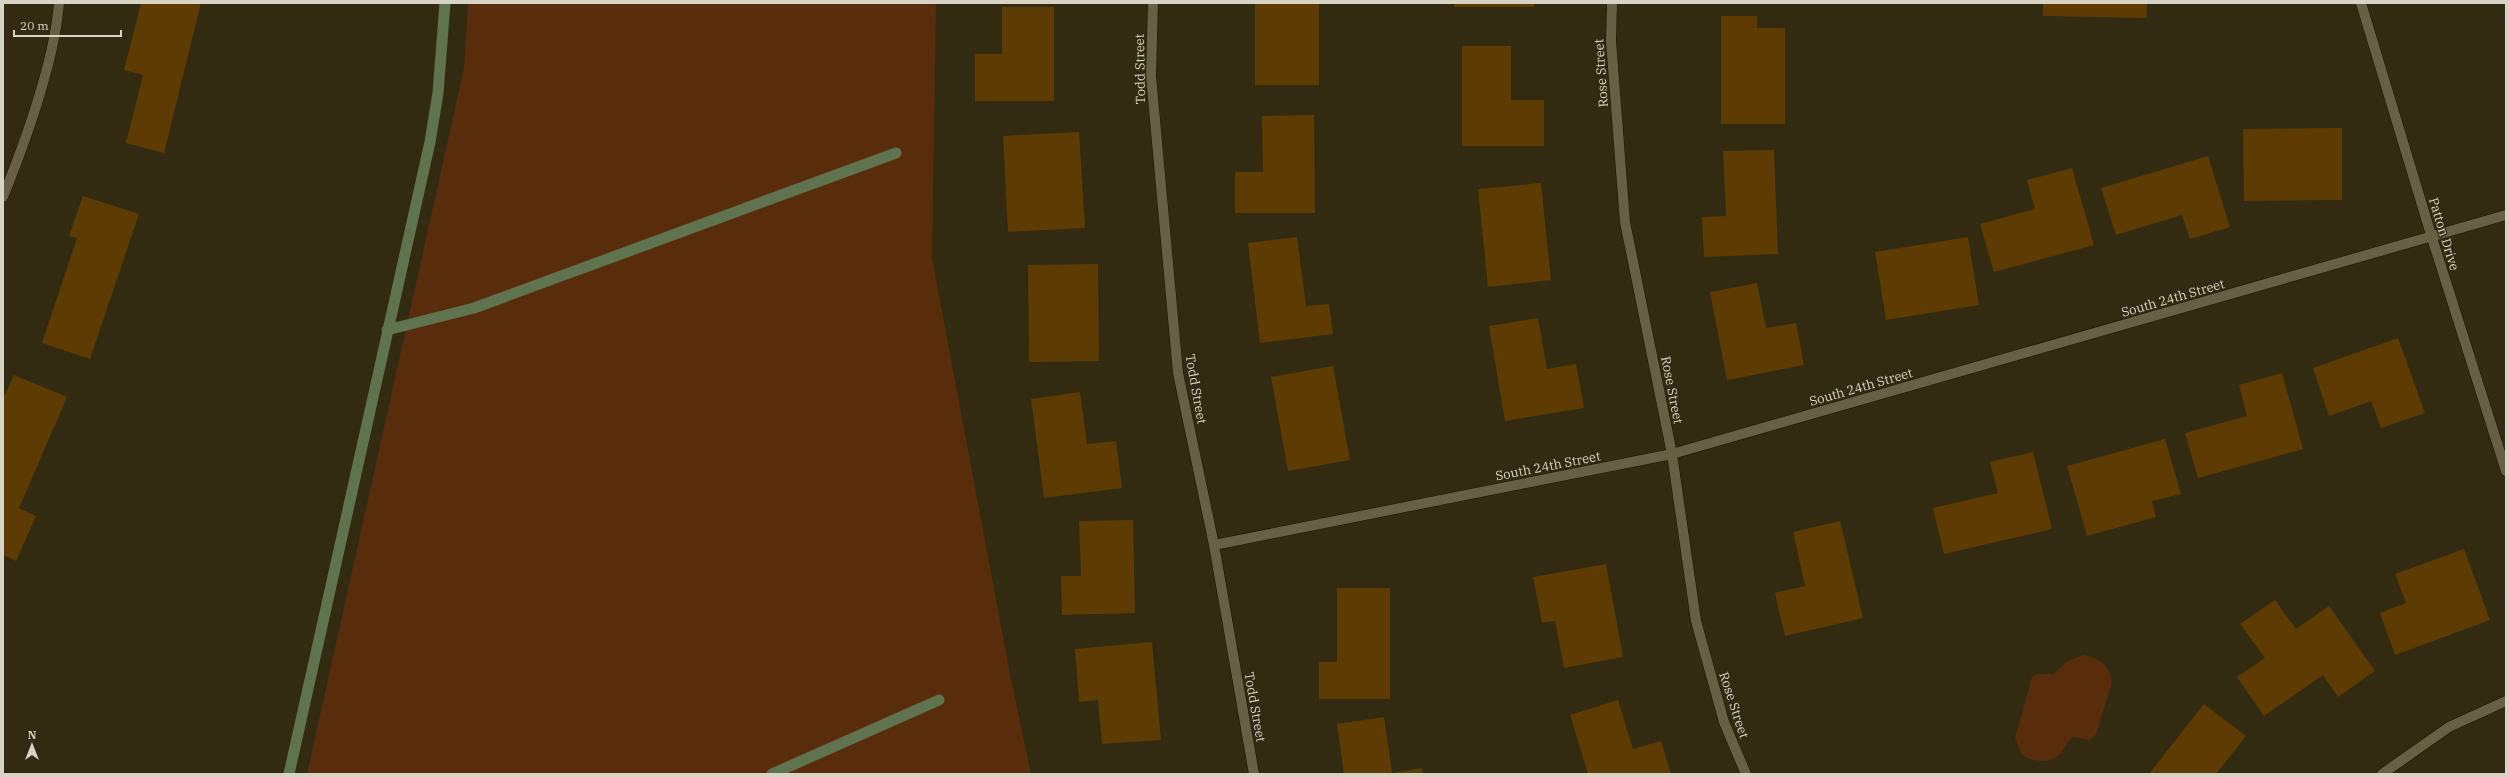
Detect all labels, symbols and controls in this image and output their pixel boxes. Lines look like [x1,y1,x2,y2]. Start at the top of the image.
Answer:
scale bar [14,12,121,38]
text: 20 m [20,18,49,33]
street label: Todd Street [1131,33,1149,104]
street label: Rose Street [1590,38,1612,108]
street label: Patton Drive [2425,195,2463,273]
street label: South 24th Street [2119,275,2227,321]
street label: Todd Street [1181,353,1211,426]
street label: Rose Street [1657,355,1687,426]
street label: South 24th Street [1807,364,1915,410]
street label: South 24th Street [1494,447,1602,485]
street label: Rose Street [1715,670,1753,741]
street label: Todd Street [1240,671,1270,744]
north arrow [12,725,52,765]
text: N [28,728,37,742]

